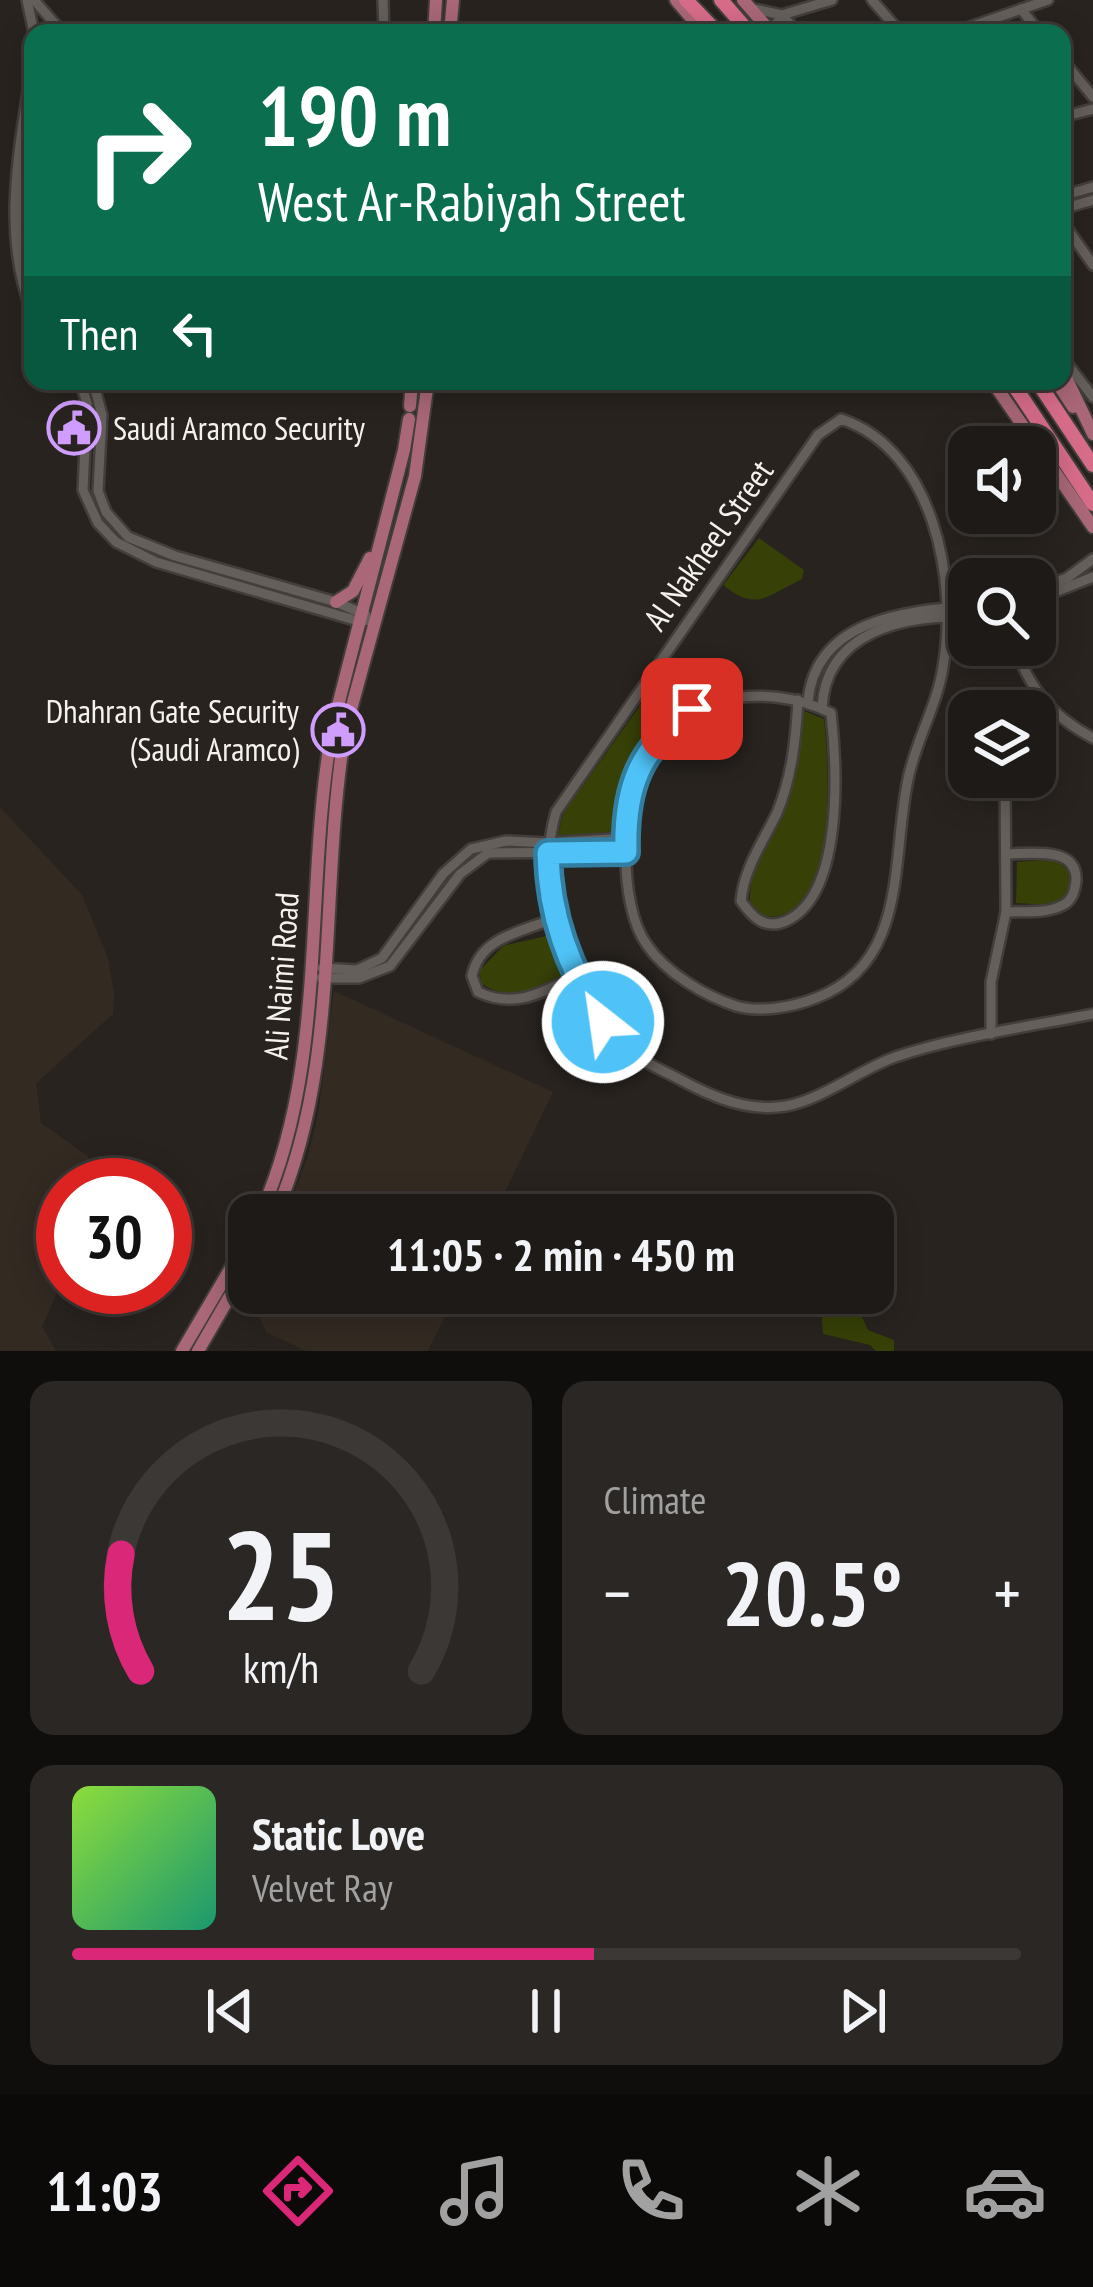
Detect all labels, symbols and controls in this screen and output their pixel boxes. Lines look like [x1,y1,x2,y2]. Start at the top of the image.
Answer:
text: 190 m [258,60,451,169]
icon: right [60,72,216,228]
text: West Ar-Rabiyah Street [258,166,685,236]
icon: left [162,300,228,366]
text: Then [60,304,138,362]
public building icon: Saudi Aramco Security [46,400,102,456]
place label: Saudi Aramco Security [113,406,366,449]
map controls [948,426,1056,798]
button: sound [948,426,1056,534]
street label: Al Nakheel Street [633,451,782,638]
button: search [948,558,1056,666]
pin [641,658,743,760]
icon: arrive [659,676,725,742]
place label: Dhahran Gate Security (Saudi Aramco) [46,689,300,770]
button: layers [948,690,1056,798]
public building icon: Dhahran Gate Security (Saudi Aramco) [310,702,366,758]
street label: Ali Naimi Road [253,891,308,1061]
position arrow [540,959,666,1085]
speed limit sign: 30 [36,1158,192,1314]
text: 11:05 · 2 min · 450 m [387,1225,735,1283]
text: Climate [604,1474,706,1525]
text: 25 [221,1493,340,1654]
text: 20.5° [722,1534,903,1651]
text: − [604,1550,631,1635]
text: + [994,1550,1021,1635]
text: km/h [243,1639,319,1695]
text: Static Love [252,1804,425,1862]
text: Velvet Ray [252,1862,393,1913]
icon: previous [197,1978,263,2044]
icon: pause [513,1978,579,2044]
icon: next [830,1978,896,2044]
icon: directions [256,2149,340,2233]
icon: music [433,2149,517,2233]
icon: phone [609,2149,693,2233]
icon: climate [786,2149,870,2233]
icon: car [963,2149,1047,2233]
text: 11:03 [46,2156,163,2226]

